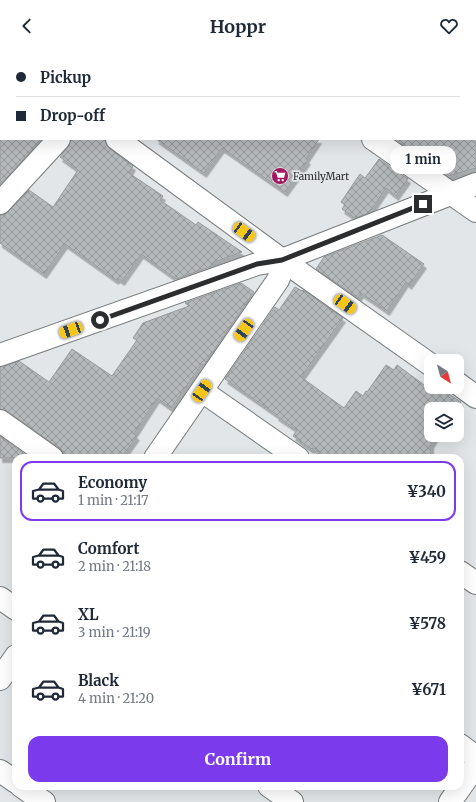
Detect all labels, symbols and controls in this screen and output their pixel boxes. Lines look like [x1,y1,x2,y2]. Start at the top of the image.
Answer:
icon: back [16,15,38,37]
text: Hoppr [210,15,266,38]
icon: heart [438,15,460,37]
text: Pickup [40,68,91,87]
text: Drop-off [40,106,105,125]
callout: 1 min [390,146,456,174]
text: 1 min [405,151,441,168]
supermarket icon: FamilyMart [270,166,290,186]
place label: FamilyMart [293,170,349,183]
route end [414,195,432,213]
car [231,220,257,244]
car [332,292,358,316]
route start [91,311,109,329]
car [232,317,256,343]
car [58,320,84,340]
north arrow [424,354,464,394]
map controls [424,354,464,442]
car [190,378,214,404]
button: layers [424,402,464,442]
icon: car [30,473,66,509]
text: Economy [78,473,147,492]
text: ¥340 [407,482,446,501]
text: 1 min · 21:17 [78,492,148,509]
icon: car [30,539,66,575]
text: Comfort [78,539,139,558]
text: ¥459 [409,548,446,567]
text: 2 min · 21:18 [78,558,151,575]
icon: car [30,605,66,641]
text: XL [78,605,99,624]
text: ¥578 [409,614,446,633]
text: 3 min · 21:19 [78,624,151,641]
icon: car [30,671,66,707]
text: Black [78,671,119,690]
text: ¥671 [411,680,446,699]
text: 4 min · 21:20 [78,690,154,707]
button: Confirm [28,736,448,782]

